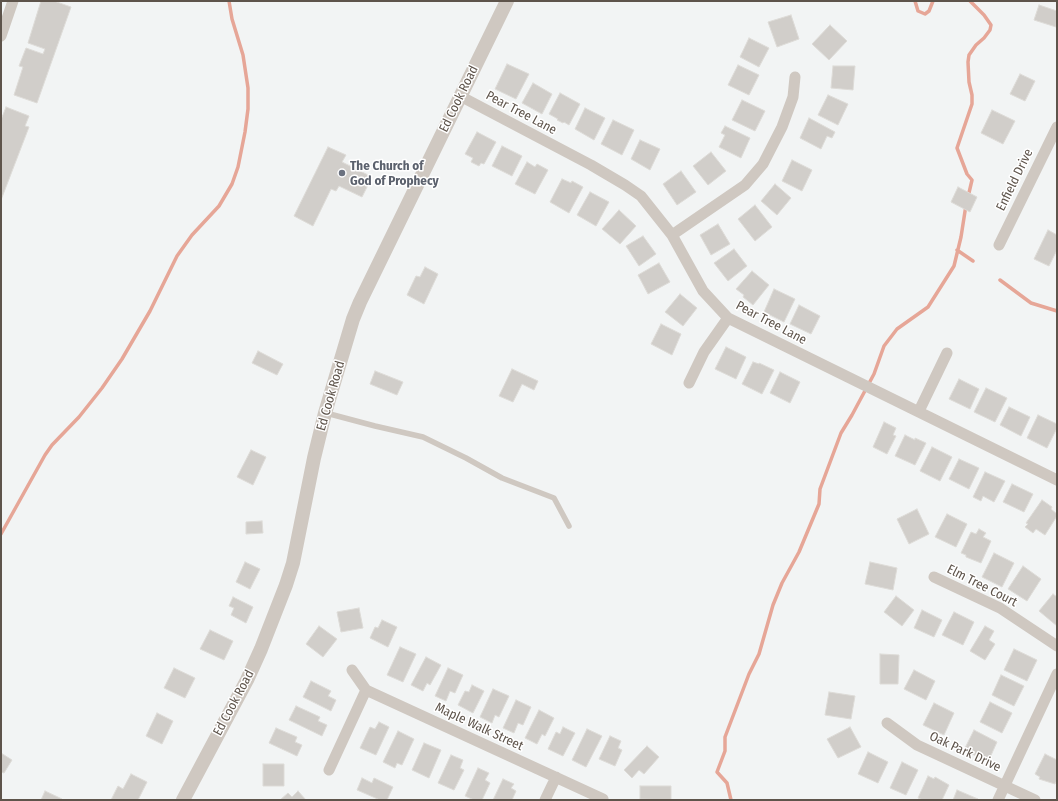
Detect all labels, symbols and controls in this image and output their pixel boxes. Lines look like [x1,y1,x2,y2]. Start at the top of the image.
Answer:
street label: Ed Cook Road [436,63,482,135]
street label: Pear Tree Lane [483,88,559,138]
street label: Enfield Drive [993,146,1037,214]
place label: The Church of God of Prophecy [350,158,439,189]
marker: The Church of God of Prophecy [337,168,347,178]
street label: Pear Tree Lane [733,298,809,348]
street label: Ed Cook Road [314,359,348,433]
street label: Elm Tree Court [944,562,1020,610]
street label: Ed Cook Road [210,668,258,738]
street label: Maple Walk Street [432,700,526,754]
street label: Oak Park Drive [927,729,1003,775]

